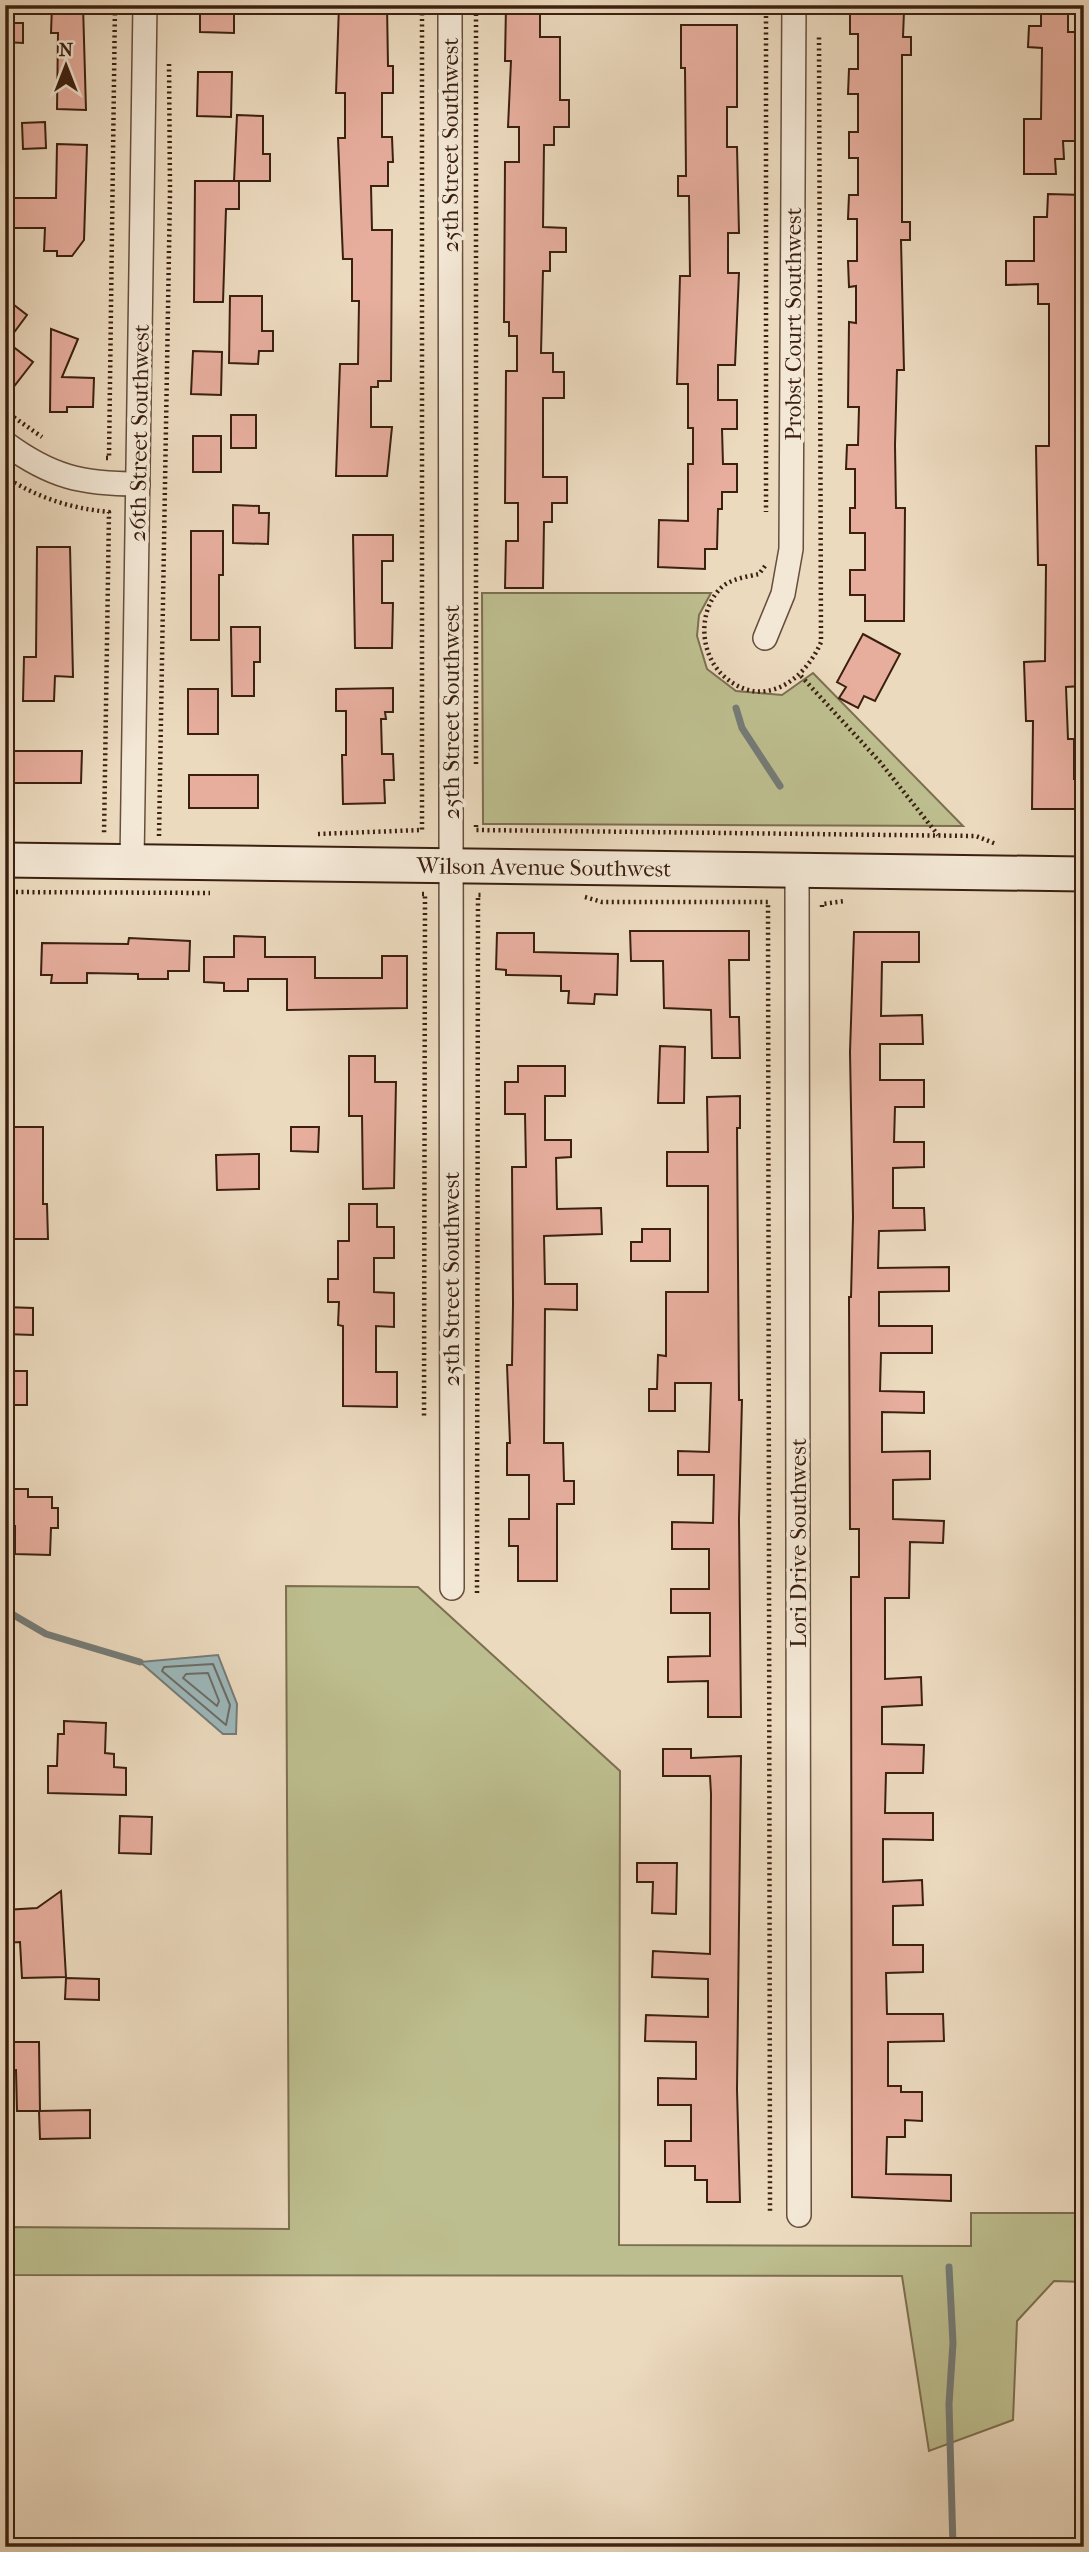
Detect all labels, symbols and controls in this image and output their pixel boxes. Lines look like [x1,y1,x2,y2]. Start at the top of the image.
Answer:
north arrow [32,32,102,102]
street label: 25th Street Southwest [437,37,464,253]
text: N [59,39,74,61]
street label: Probst Court Southwest [780,207,807,441]
street label: 26th Street Southwest [124,324,155,542]
street label: 25th Street Southwest [438,604,465,820]
street label: Wilson Avenue Southwest [415,852,672,883]
street label: 25th Street Southwest [438,1171,465,1387]
street label: Lori Drive Southwest [785,1438,812,1648]

